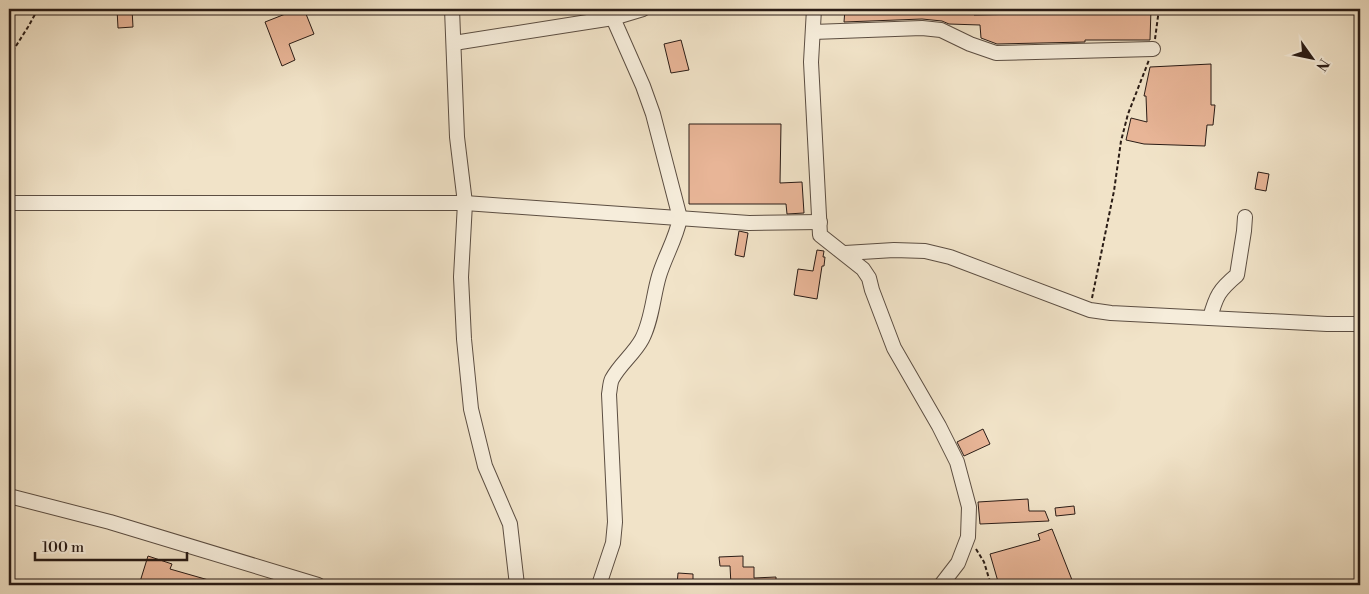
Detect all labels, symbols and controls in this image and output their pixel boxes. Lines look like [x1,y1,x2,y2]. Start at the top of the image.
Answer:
north arrow [1286,32,1336,82]
text: N [1311,55,1333,74]
scale bar [35,529,188,561]
text: 100 m [42,538,84,557]

